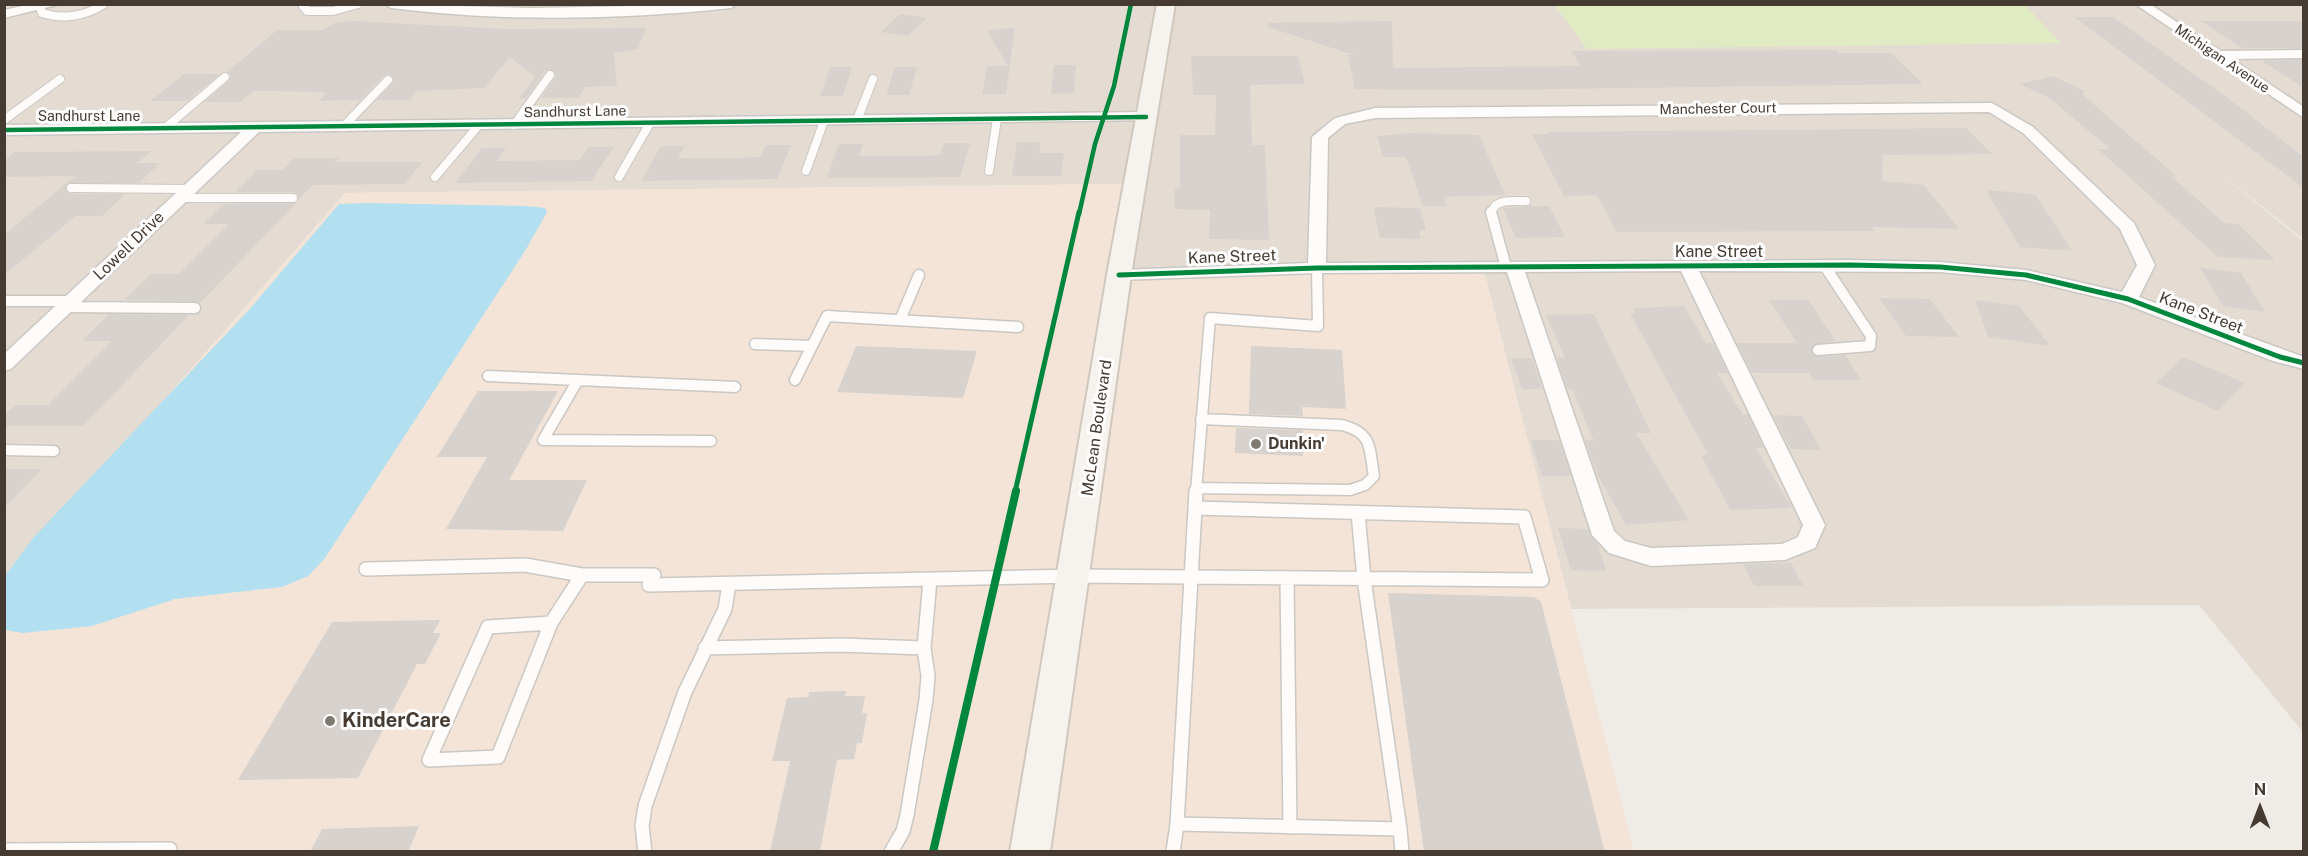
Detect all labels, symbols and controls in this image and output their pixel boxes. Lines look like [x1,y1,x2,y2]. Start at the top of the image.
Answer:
street label: Michigan Avenue [2171,21,2273,97]
street label: Manchester Court [1659,100,1777,118]
street label: Sandhurst Lane [524,103,626,121]
street label: Sandhurst Lane [38,109,140,125]
street label: Lowell Drive [90,208,168,284]
street label: Kane Street [1675,242,1763,262]
street label: Kane Street [1187,246,1277,268]
street label: Kane Street [2156,288,2246,338]
street label: McLean Boulevard [1078,359,1116,497]
place label: Dunkin' [1268,434,1325,454]
marker: Dunkin' [1249,437,1263,451]
place label: KinderCare [342,709,451,733]
marker: KinderCare [323,714,337,728]
north arrow [2230,778,2290,838]
text: N [2254,780,2266,799]

